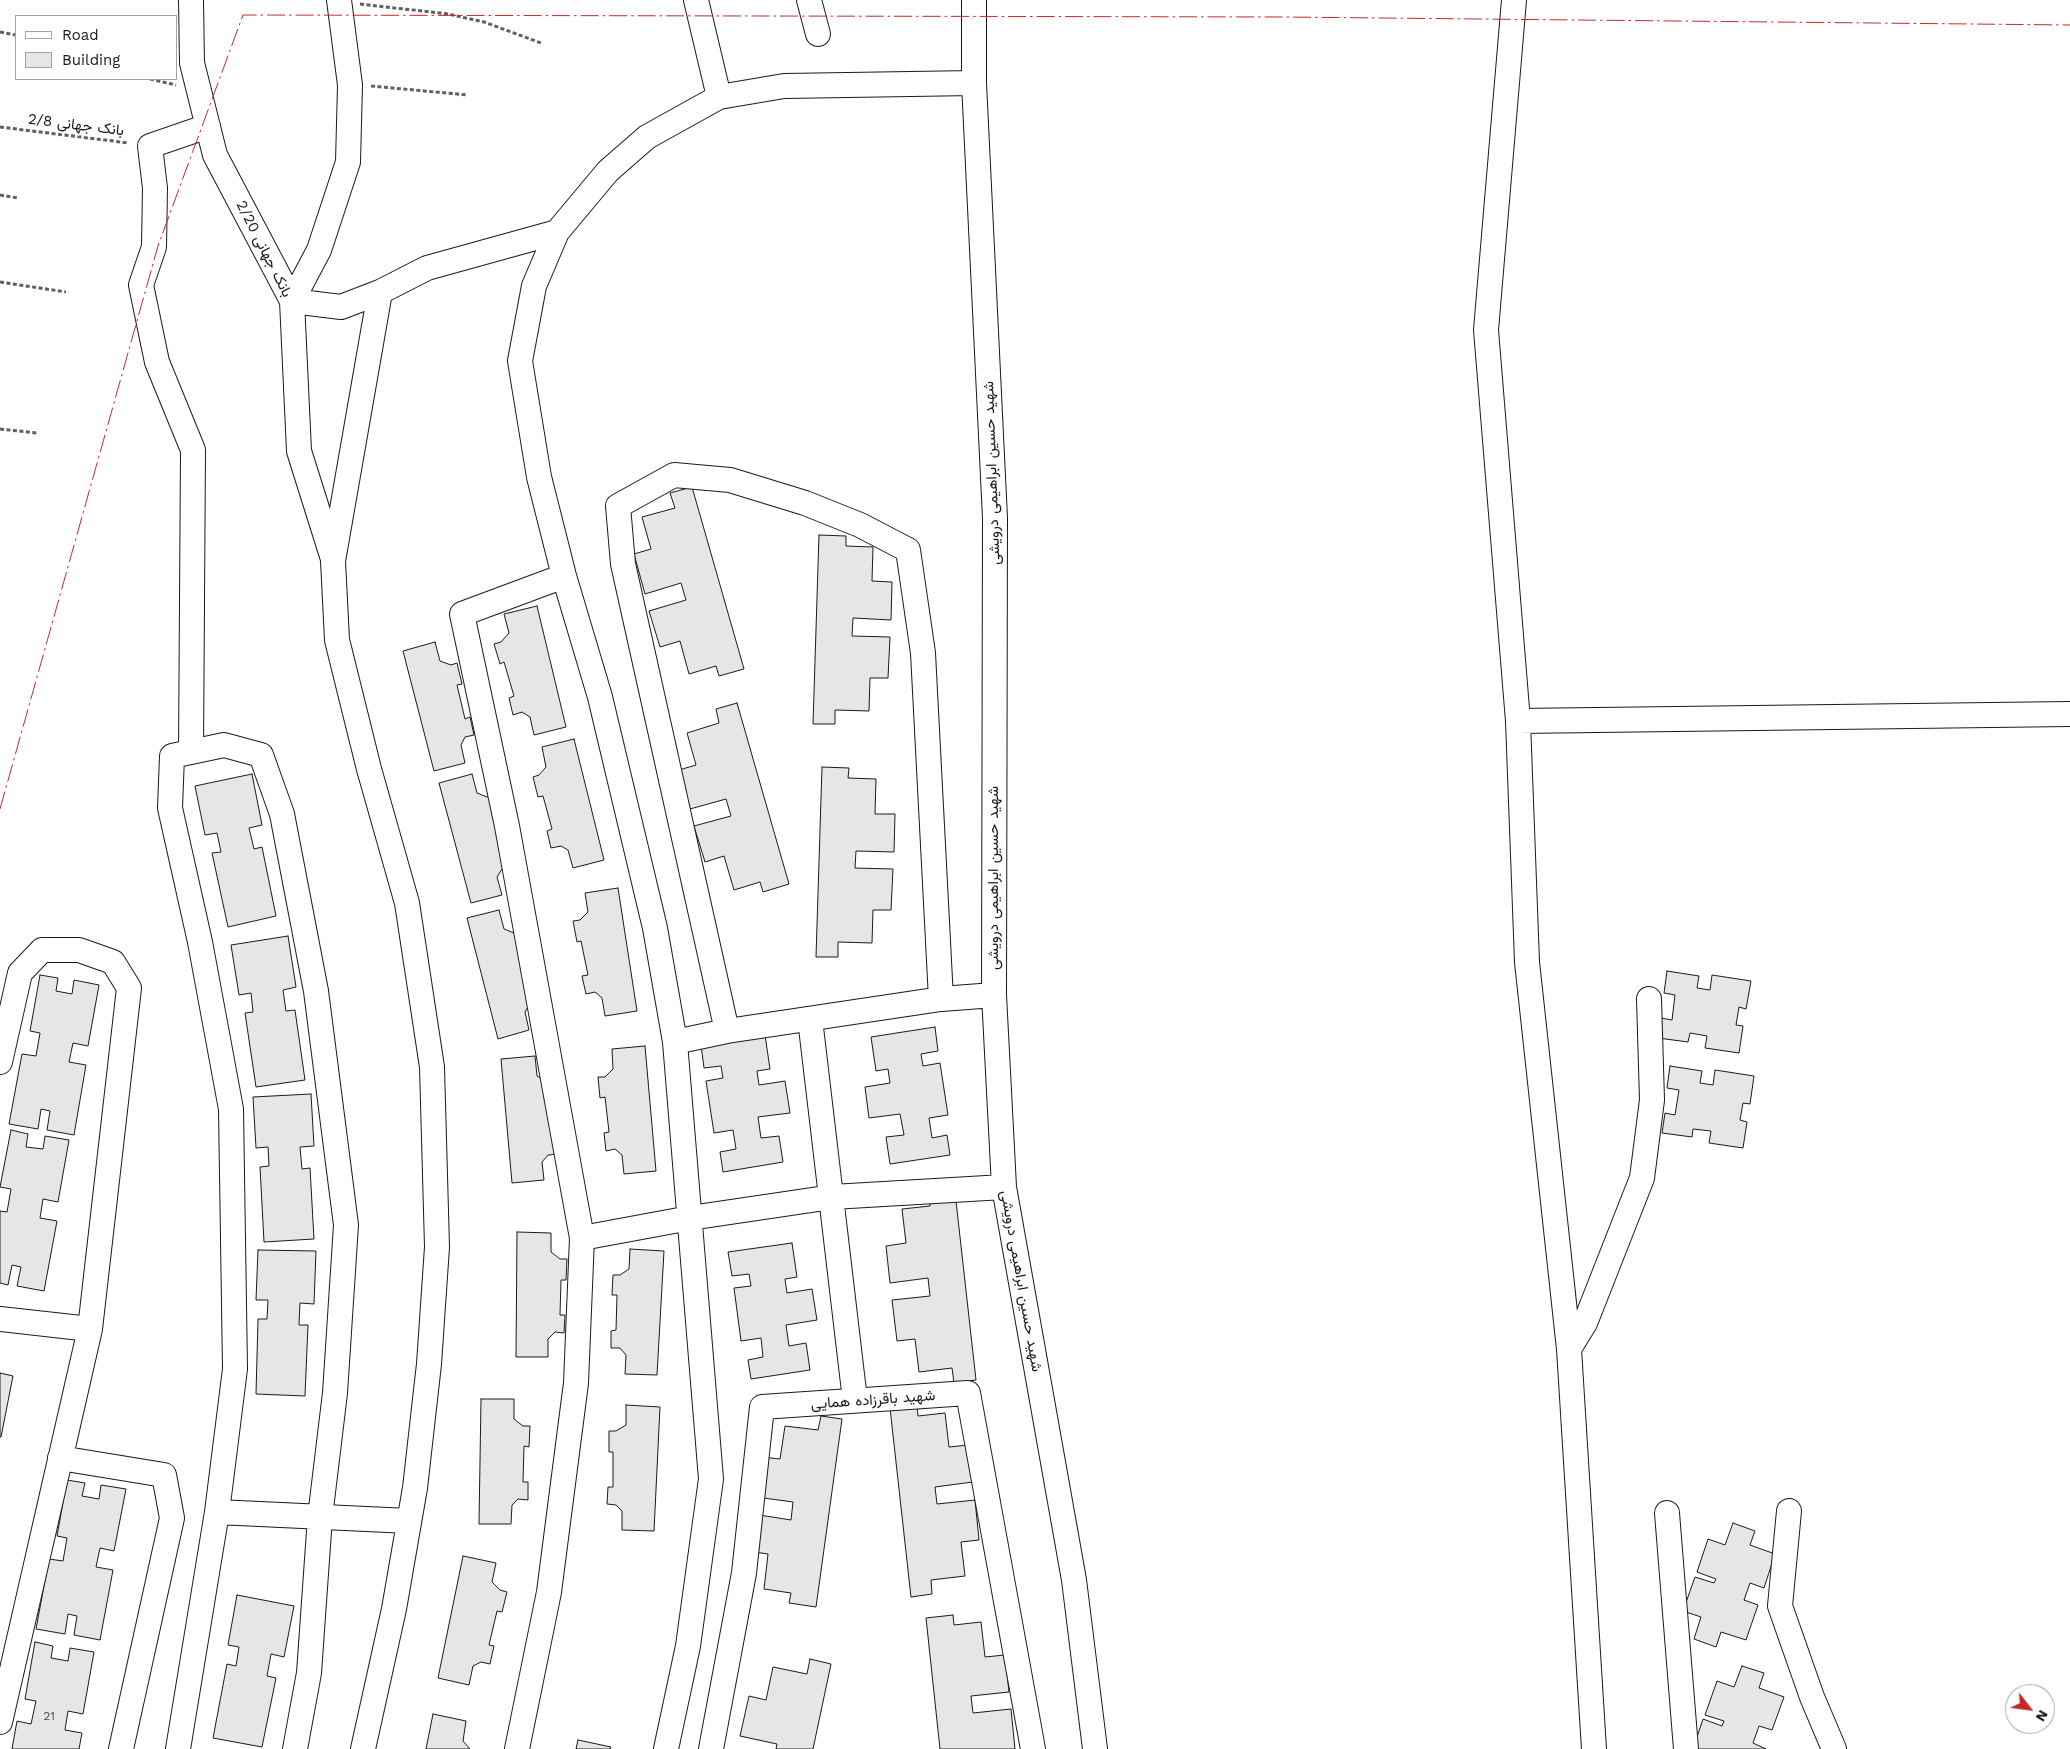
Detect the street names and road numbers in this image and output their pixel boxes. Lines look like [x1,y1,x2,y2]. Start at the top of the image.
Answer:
street label: بانک جهانی 2/8 [27,110,125,140]
street label: بانک جهانی 2/20 [232,198,296,300]
street label: شهید حسین ابراهیمی درویشی [980,381,1004,565]
street label: شهید حسین ابراهیمی درویشی [985,786,1003,970]
street label: شهید حسین ابراهیمی درویشی [996,1189,1046,1373]
street label: شهید باقرزاده همایی [810,1387,936,1413]

